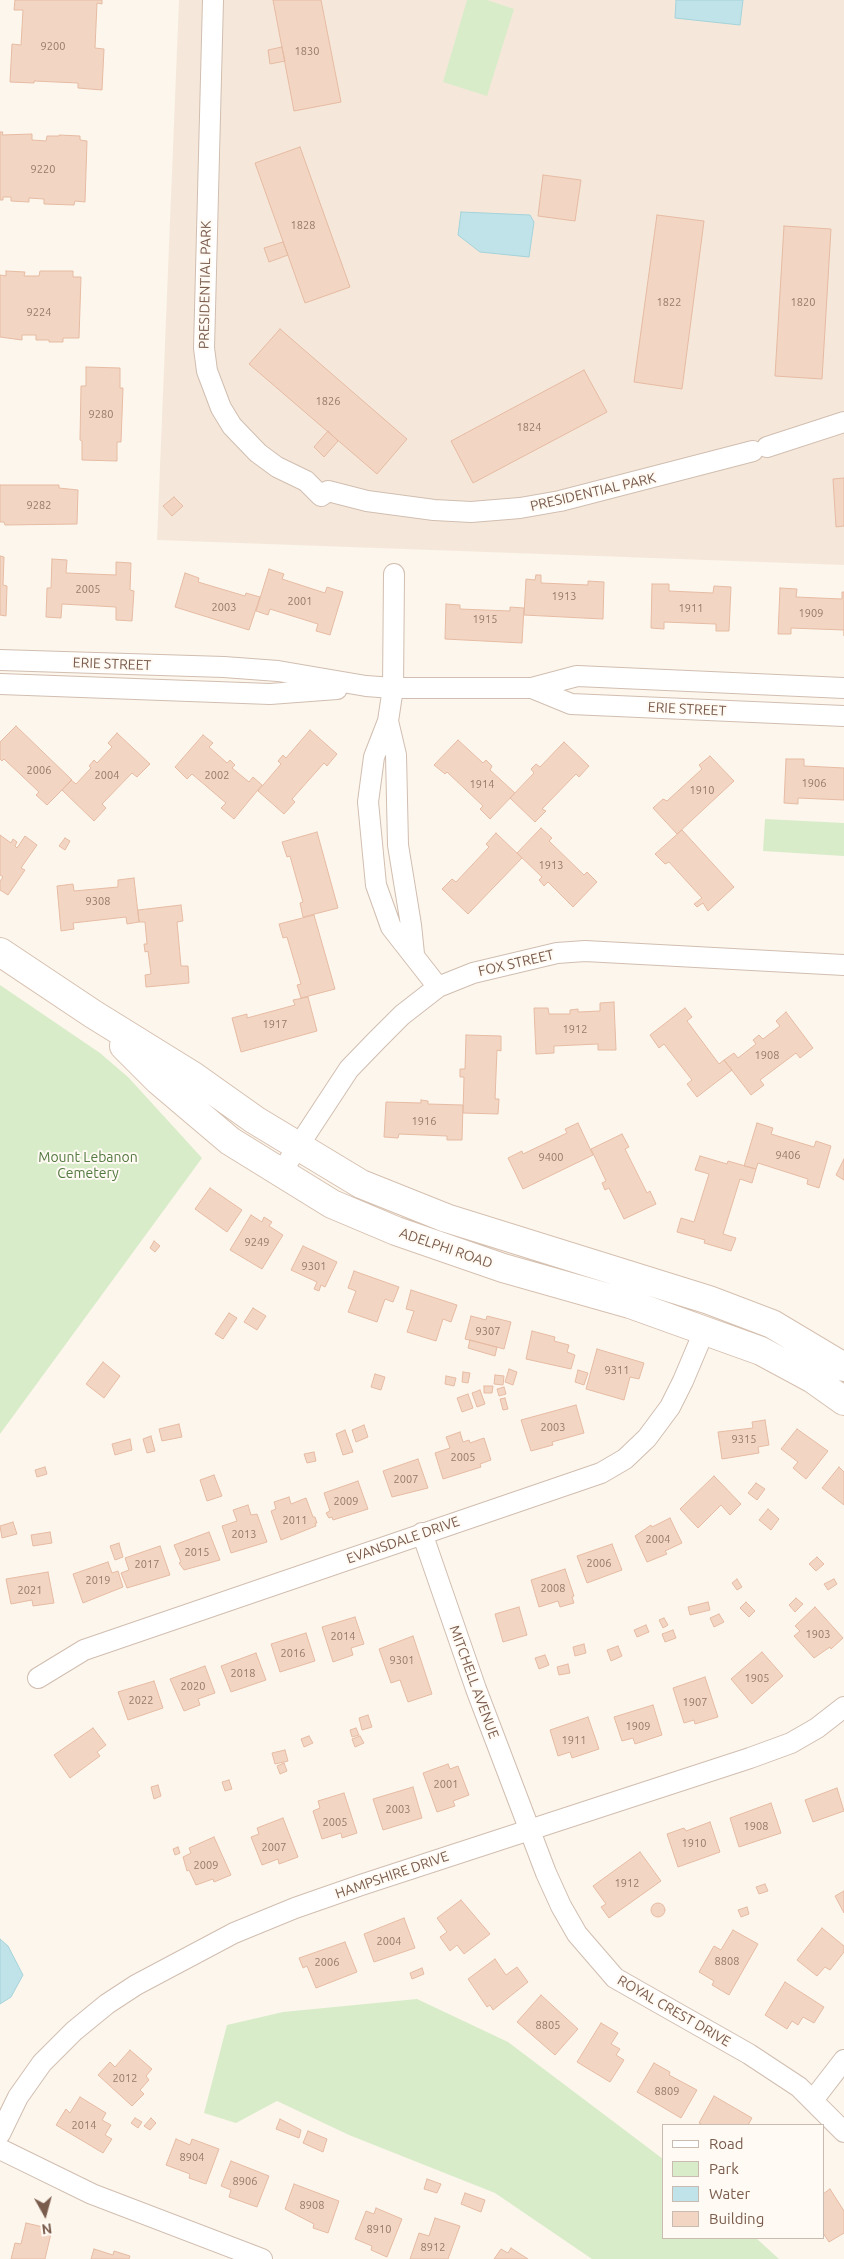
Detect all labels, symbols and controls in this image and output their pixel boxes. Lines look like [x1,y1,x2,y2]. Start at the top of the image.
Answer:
house number: 9200 [41,39,65,53]
house number: 1830 [295,44,319,58]
house number: 9220 [31,162,55,176]
house number: 1828 [291,218,315,232]
street label: PRESIDENTIAL PARK [195,221,215,349]
house number: 1822 [657,295,681,309]
house number: 1820 [791,295,815,309]
house number: 9224 [27,305,51,319]
house number: 1826 [316,394,340,408]
house number: 9280 [89,407,113,421]
house number: 1824 [517,420,541,434]
street label: PRESIDENTIAL PARK [528,469,658,515]
house number: 9282 [27,498,51,512]
house number: 2005 [76,582,100,596]
house number: 1913 [552,589,576,603]
house number: 2001 [288,594,312,608]
house number: 2003 [212,600,236,614]
house number: 1911 [679,601,703,615]
house number: 1909 [799,606,823,620]
house number: 1915 [473,612,497,626]
street label: ERIE STREET [72,654,152,674]
street label: ERIE STREET [647,699,727,719]
house number: 2006 [27,763,51,777]
house number: 2004 [95,768,119,782]
house number: 2002 [205,768,229,782]
house number: 1906 [802,776,826,790]
house number: 1914 [470,777,494,791]
house number: 1910 [690,783,714,797]
house number: 1913 [539,858,563,872]
house number: 9308 [86,894,110,908]
street label: FOX STREET [477,946,555,980]
house number: 1917 [263,1017,287,1031]
house number: 1912 [563,1022,587,1036]
house number: 1908 [755,1048,779,1062]
house number: 1916 [412,1114,436,1128]
house number: 9406 [776,1148,800,1162]
park label: Mount Lebanon Cemetery [38,1149,138,1182]
house number: 9400 [539,1150,563,1164]
street label: ADELPHI ROAD [397,1224,495,1272]
house number: 9249 [245,1235,269,1249]
house number: 9301 [302,1259,326,1273]
house number: 9307 [476,1324,500,1338]
house number: 9311 [605,1363,629,1377]
house number: 2003 [541,1420,565,1434]
house number: 9315 [732,1432,756,1446]
house number: 2005 [451,1450,475,1464]
house number: 2007 [394,1472,418,1486]
house number: 2009 [334,1494,358,1508]
house number: 2011 [283,1513,307,1527]
street label: EVANSDALE DRIVE [344,1513,462,1567]
house number: 2013 [232,1527,256,1541]
house number: 2004 [646,1532,670,1546]
house number: 2015 [185,1545,209,1559]
house number: 2006 [587,1556,611,1570]
house number: 2017 [135,1557,159,1571]
house number: 2019 [86,1573,110,1587]
house number: 2008 [541,1581,565,1595]
house number: 2021 [18,1583,42,1597]
street label: MITCHELL AVENUE [446,1623,502,1741]
house number: 1903 [806,1627,830,1641]
house number: 2014 [331,1629,355,1643]
house number: 2016 [281,1646,305,1660]
house number: 9301 [390,1653,414,1667]
house number: 2018 [231,1666,255,1680]
house number: 1905 [745,1671,769,1685]
house number: 2020 [181,1679,205,1693]
house number: 2022 [129,1693,153,1707]
house number: 1907 [683,1695,707,1709]
house number: 1909 [626,1719,650,1733]
house number: 1911 [562,1733,586,1747]
house number: 2001 [434,1777,458,1791]
house number: 2003 [386,1802,410,1816]
house number: 2005 [323,1815,347,1829]
house number: 1908 [744,1819,768,1833]
house number: 1910 [682,1836,706,1850]
house number: 2007 [262,1840,286,1854]
street label: HAMPSHIRE DRIVE [333,1848,451,1902]
house number: 2009 [194,1858,218,1872]
house number: 1912 [615,1876,639,1890]
house number: 2004 [377,1934,401,1948]
house number: 8808 [715,1954,739,1968]
house number: 2006 [315,1955,339,1969]
street label: ROYAL CREST DRIVE [614,1972,734,2050]
house number: 8805 [536,2018,560,2032]
house number: 2012 [113,2071,137,2085]
house number: 8809 [655,2084,679,2098]
house number: 2014 [72,2118,96,2132]
legend [662,2124,824,2239]
text: Road [709,2135,744,2152]
house number: 8904 [180,2150,204,2164]
text: Park [709,2160,739,2177]
house number: 8906 [233,2174,257,2188]
text: Water [709,2185,750,2202]
north arrow [20,2189,70,2239]
house number: 8908 [300,2198,324,2212]
text: Building [709,2210,764,2227]
text: N [41,2220,53,2237]
house number: 8910 [367,2222,391,2236]
house number: 8912 [421,2240,445,2254]

